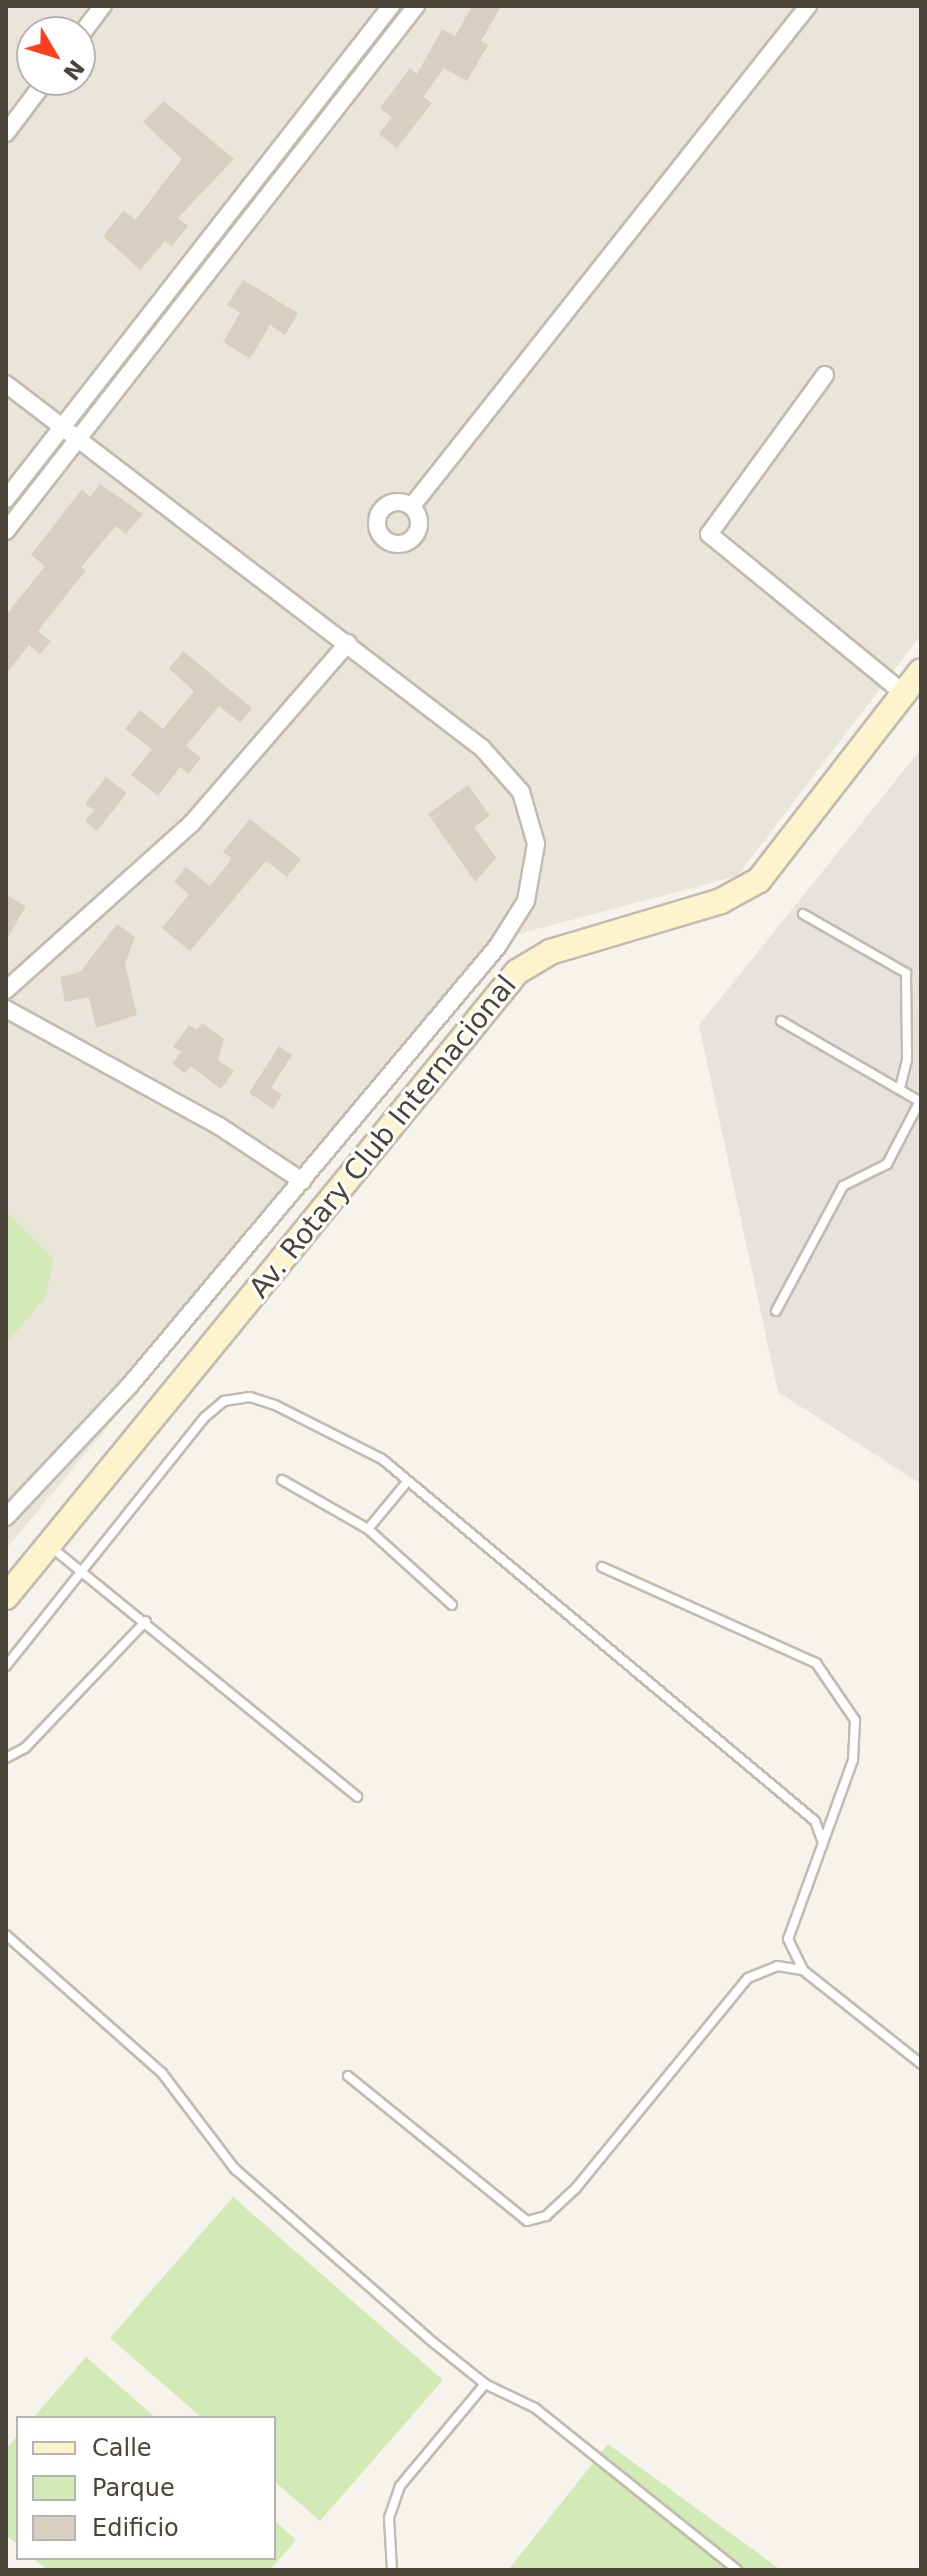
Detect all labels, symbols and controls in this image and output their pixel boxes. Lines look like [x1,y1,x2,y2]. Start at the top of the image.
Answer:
north arrow [16,16,96,96]
text: N [58,55,89,85]
street label: Av. Rotary Club Internacional [242,969,524,1305]
legend [16,2416,276,2560]
text: Calle [92,2434,152,2462]
text: Parque [92,2474,175,2502]
text: Edificio [92,2514,179,2542]

